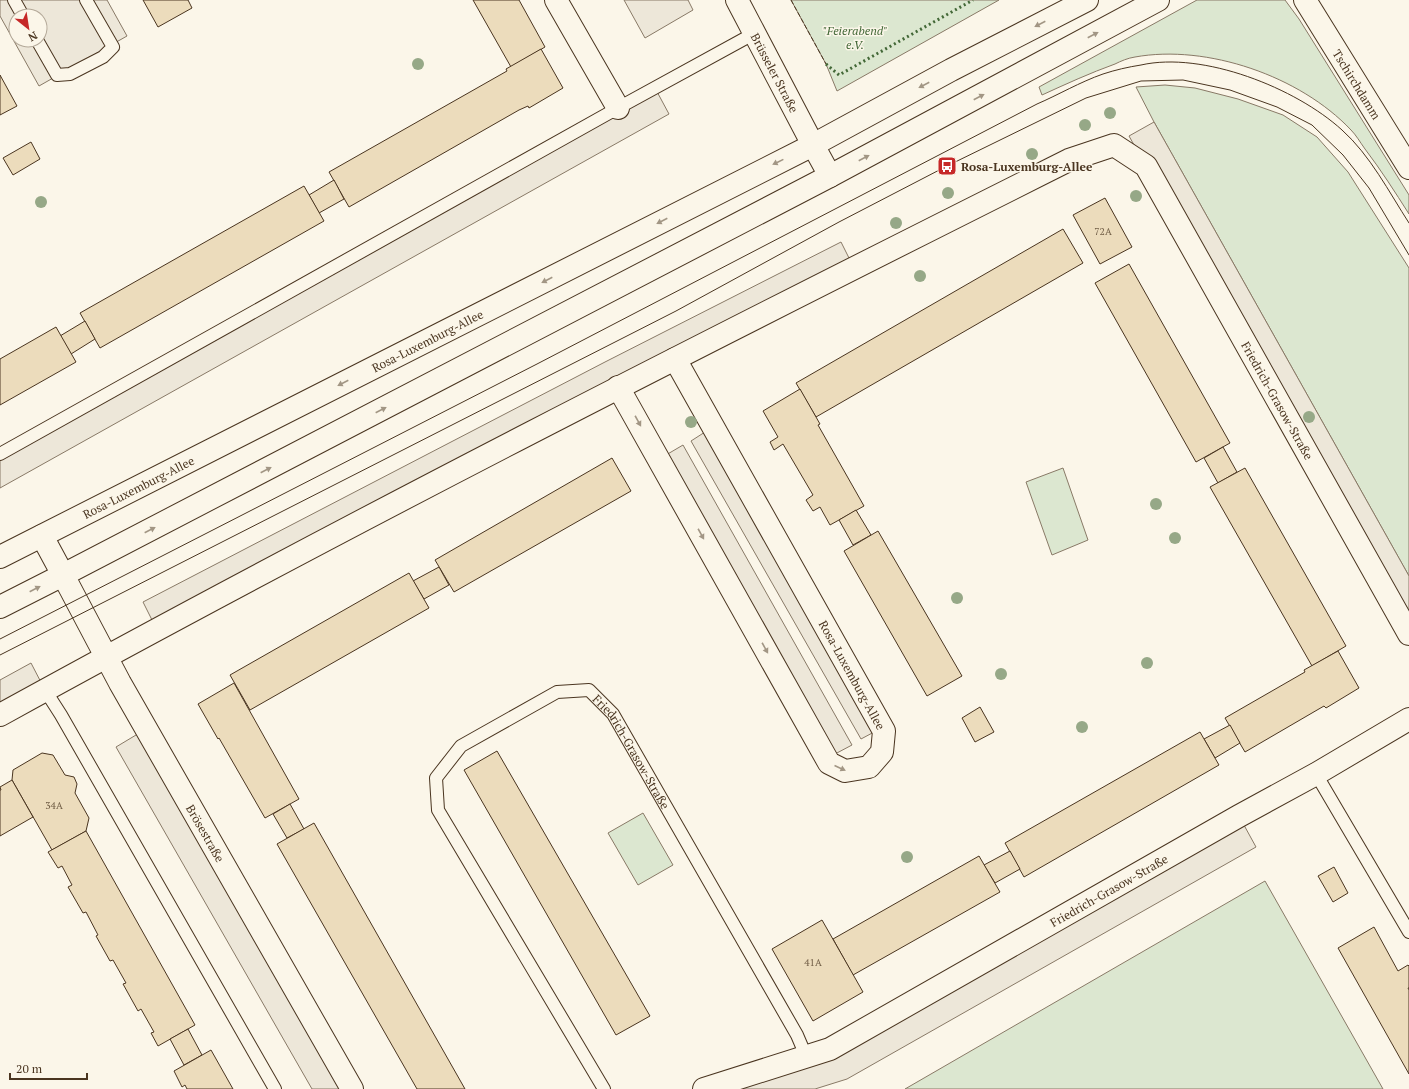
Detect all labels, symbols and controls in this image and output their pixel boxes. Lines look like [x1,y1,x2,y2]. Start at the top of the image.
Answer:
north arrow [8,8,48,48]
one-way arrow [1034,21,1045,28]
park label: "Feierabend" e.V. [823,23,887,52]
text: N [25,29,40,45]
street label: Brüsseler Straße [748,30,802,115]
one-way arrow [1088,31,1099,38]
street label: Tschirchdamm [1330,47,1385,122]
one-way arrow [918,81,930,88]
one-way arrow [973,93,985,100]
one-way arrow [859,155,870,161]
bus stop icon: Rosa-Luxemburg-Allee [936,155,958,177]
one-way arrow [773,159,784,165]
place label: Rosa-Luxemburg-Allee [961,159,1093,174]
one-way arrow [657,218,668,224]
house number: 72A [1094,225,1112,238]
one-way arrow [541,277,552,283]
street label: Rosa-Luxemburg-Allee [369,306,485,375]
street label: Friedrich-Grasow-Straße [1238,339,1317,462]
one-way arrow [337,380,349,386]
one-way arrow [375,407,387,413]
one-way arrow [634,415,641,427]
street label: Rosa-Luxemburg-Allee [80,452,196,521]
one-way arrow [260,467,272,473]
one-way arrow [145,527,156,533]
one-way arrow [698,529,705,540]
one-way arrow [29,586,41,593]
street label: Rosa-Luxemburg-Allee [816,618,888,732]
one-way arrow [761,642,768,654]
street label: Friedrich-Grasow-Straße [590,691,673,812]
one-way arrow [834,765,846,771]
house number: 34A [45,799,63,812]
street label: Brösestraße [183,802,228,865]
street label: Friedrich-Grasow-Straße [1047,851,1170,930]
house number: 41A [804,956,822,969]
scale bar [10,1055,87,1081]
text: 20 m [16,1061,43,1076]

